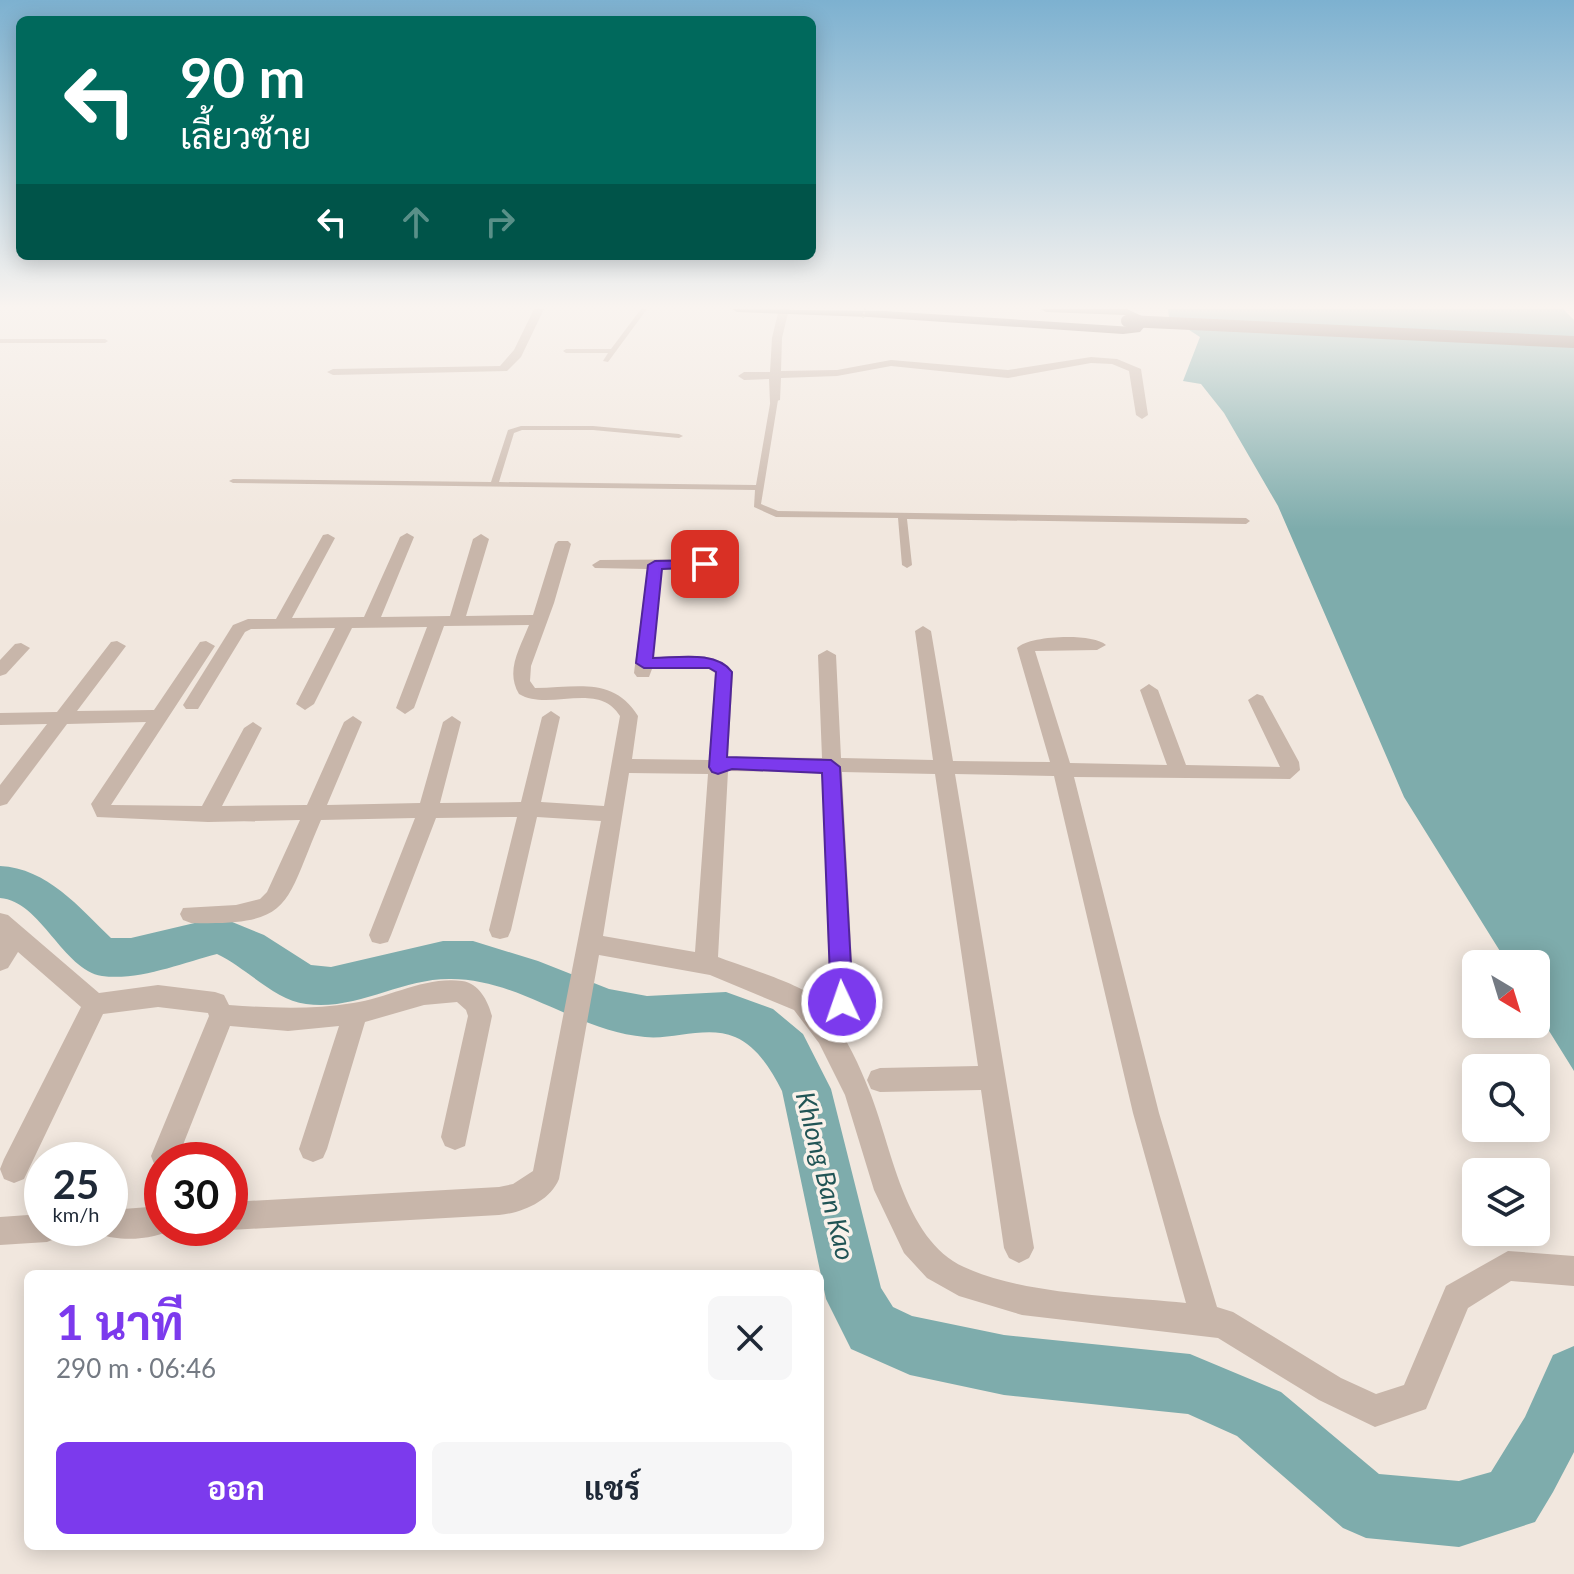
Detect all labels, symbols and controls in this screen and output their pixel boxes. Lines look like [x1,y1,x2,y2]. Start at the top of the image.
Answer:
text: 90 m [180,43,305,110]
icon: left [48,48,152,152]
text: เลี้ยวซ้าย [180,113,311,157]
icon: left [310,200,354,244]
icon: ahead [394,200,438,244]
icon: right [478,200,522,244]
pin [671,530,739,598]
icon: arrive [683,542,727,586]
north arrow [1462,950,1550,1038]
map controls [1462,950,1550,1246]
position arrow [800,960,884,1044]
button: search [1462,1054,1550,1142]
water label: Khlong Ban Kao [790,1088,862,1263]
speed limit sign: 30 [144,1142,248,1246]
button: layers [1462,1158,1550,1246]
text: 25 [53,1160,99,1208]
text: km/h [53,1202,99,1226]
text: 1 นาที [56,1293,184,1350]
button: close [708,1296,792,1380]
text: 290 m · 06:46 [56,1352,216,1384]
button: ออก [56,1442,416,1534]
button: แชร์ [432,1442,792,1534]

